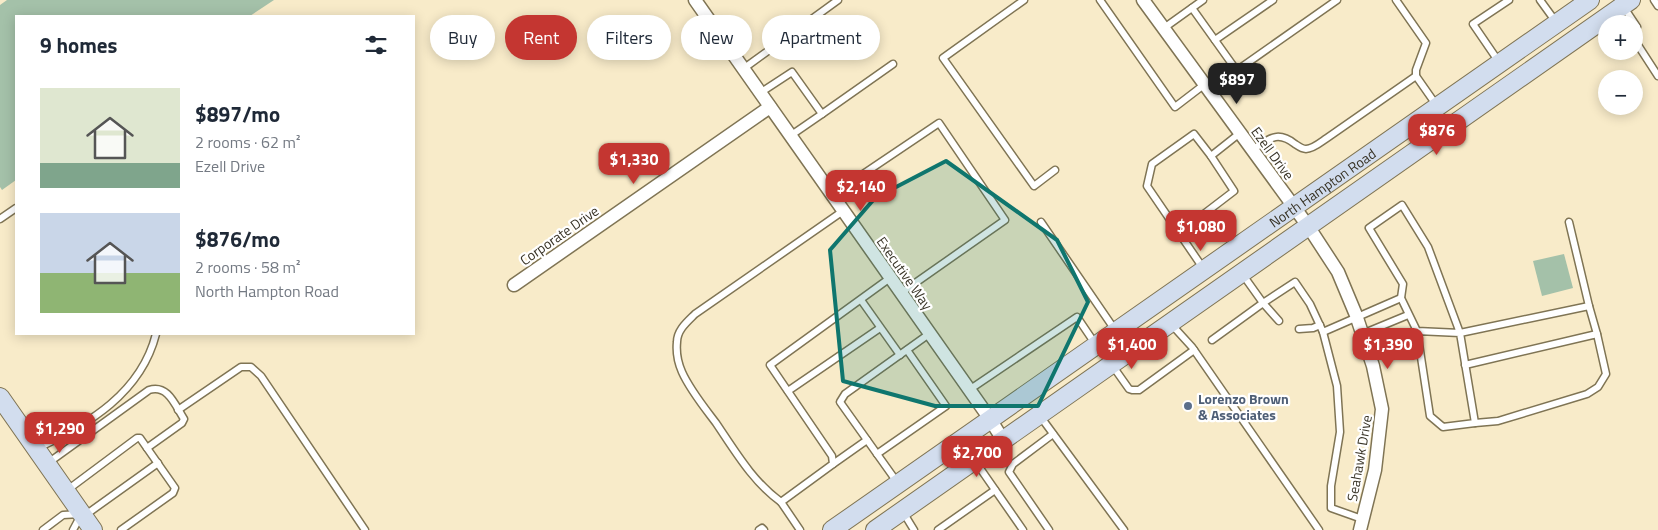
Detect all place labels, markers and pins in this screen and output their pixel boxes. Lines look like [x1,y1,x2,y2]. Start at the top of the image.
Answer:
pin: $897 [1207,62,1267,105]
pin: $876 [1407,114,1467,156]
pin: $1,330 [593,142,675,185]
pin: $2,140 [820,170,902,212]
pin: $1,080 [1160,210,1242,252]
pin: $1,400 [1091,328,1173,370]
pin: $1,390 [1347,328,1429,370]
place label: Lorenzo Brown & Associates [1198,388,1289,425]
marker: Lorenzo Brown & Associates [1182,400,1194,412]
pin: $1,290 [19,412,101,454]
pin: $2,700 [936,436,1018,478]

